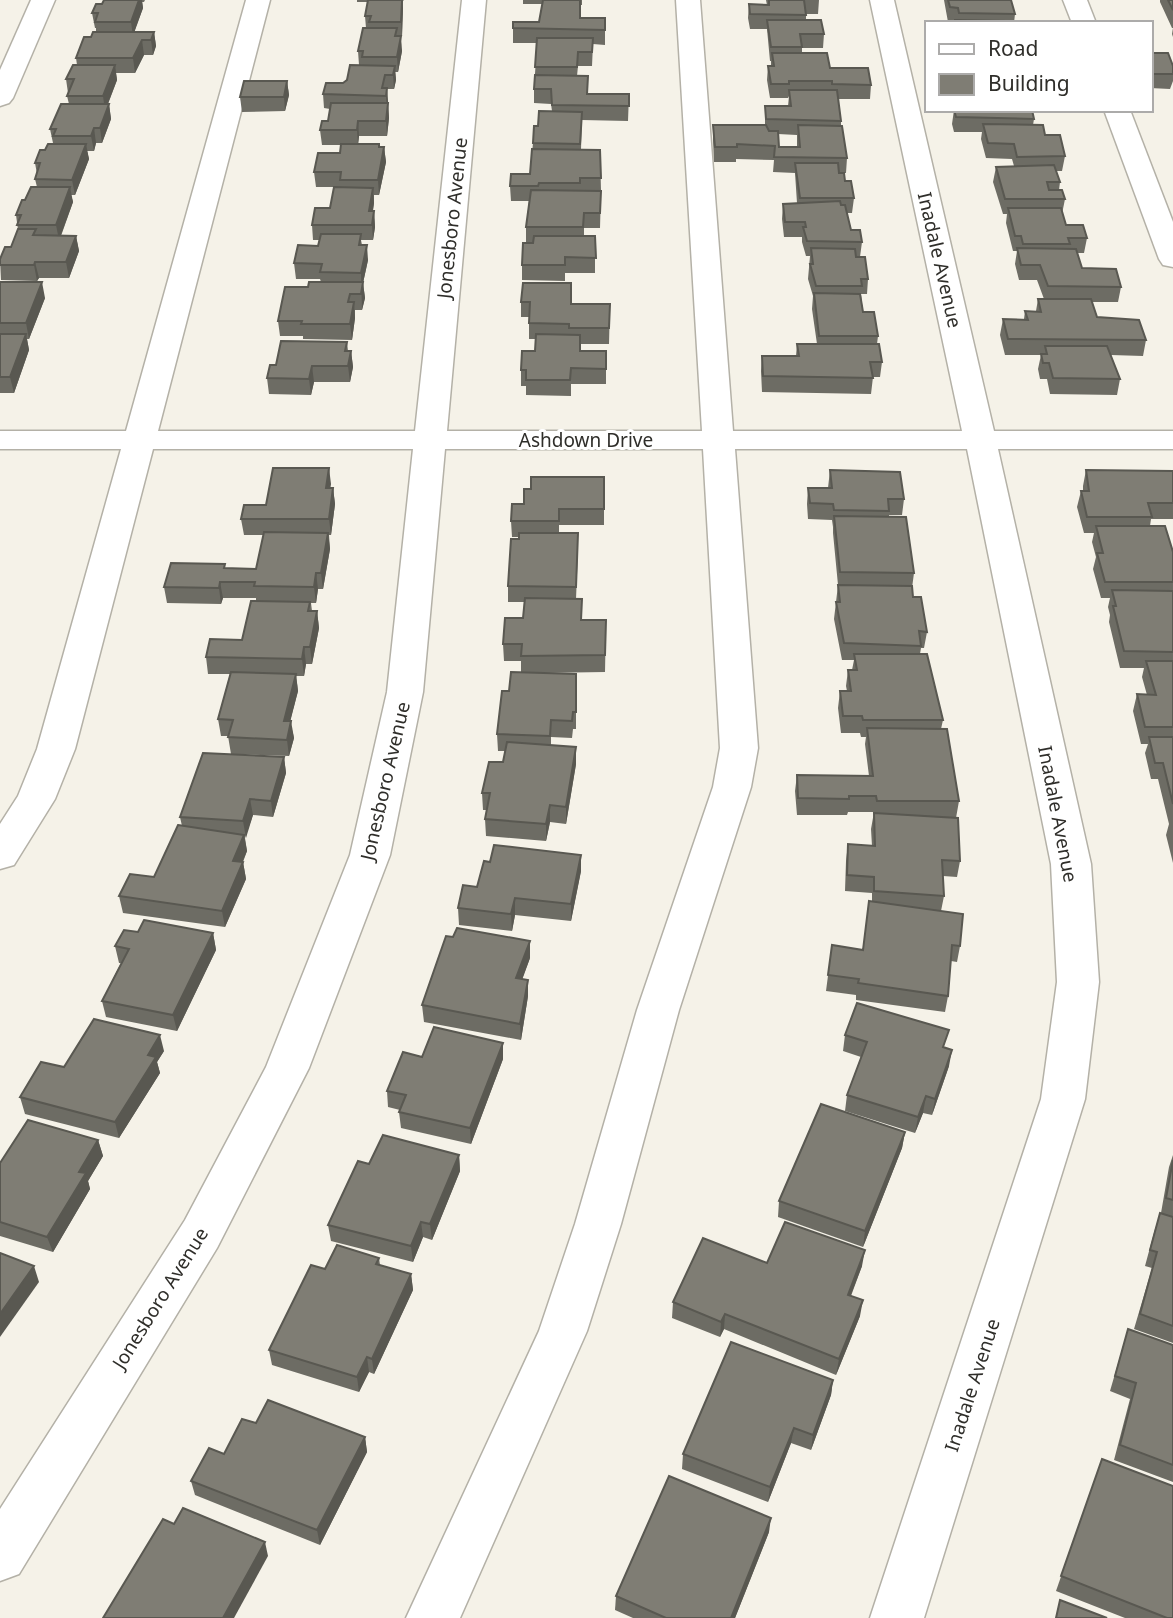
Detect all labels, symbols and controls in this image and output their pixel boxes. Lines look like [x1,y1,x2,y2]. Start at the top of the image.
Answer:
legend [925,21,1152,112]
text: Road [988,34,1038,62]
text: Building [988,69,1070,97]
street label: Jonesboro Avenue [430,136,473,302]
street label: Inadale Avenue [912,190,968,330]
street label: Ashdown Drive [519,427,653,453]
street label: Jonesboro Avenue [354,699,416,865]
street label: Inadale Avenue [1032,744,1084,884]
street label: Jonesboro Avenue [105,1222,214,1375]
street label: Inadale Avenue [938,1315,1006,1455]

